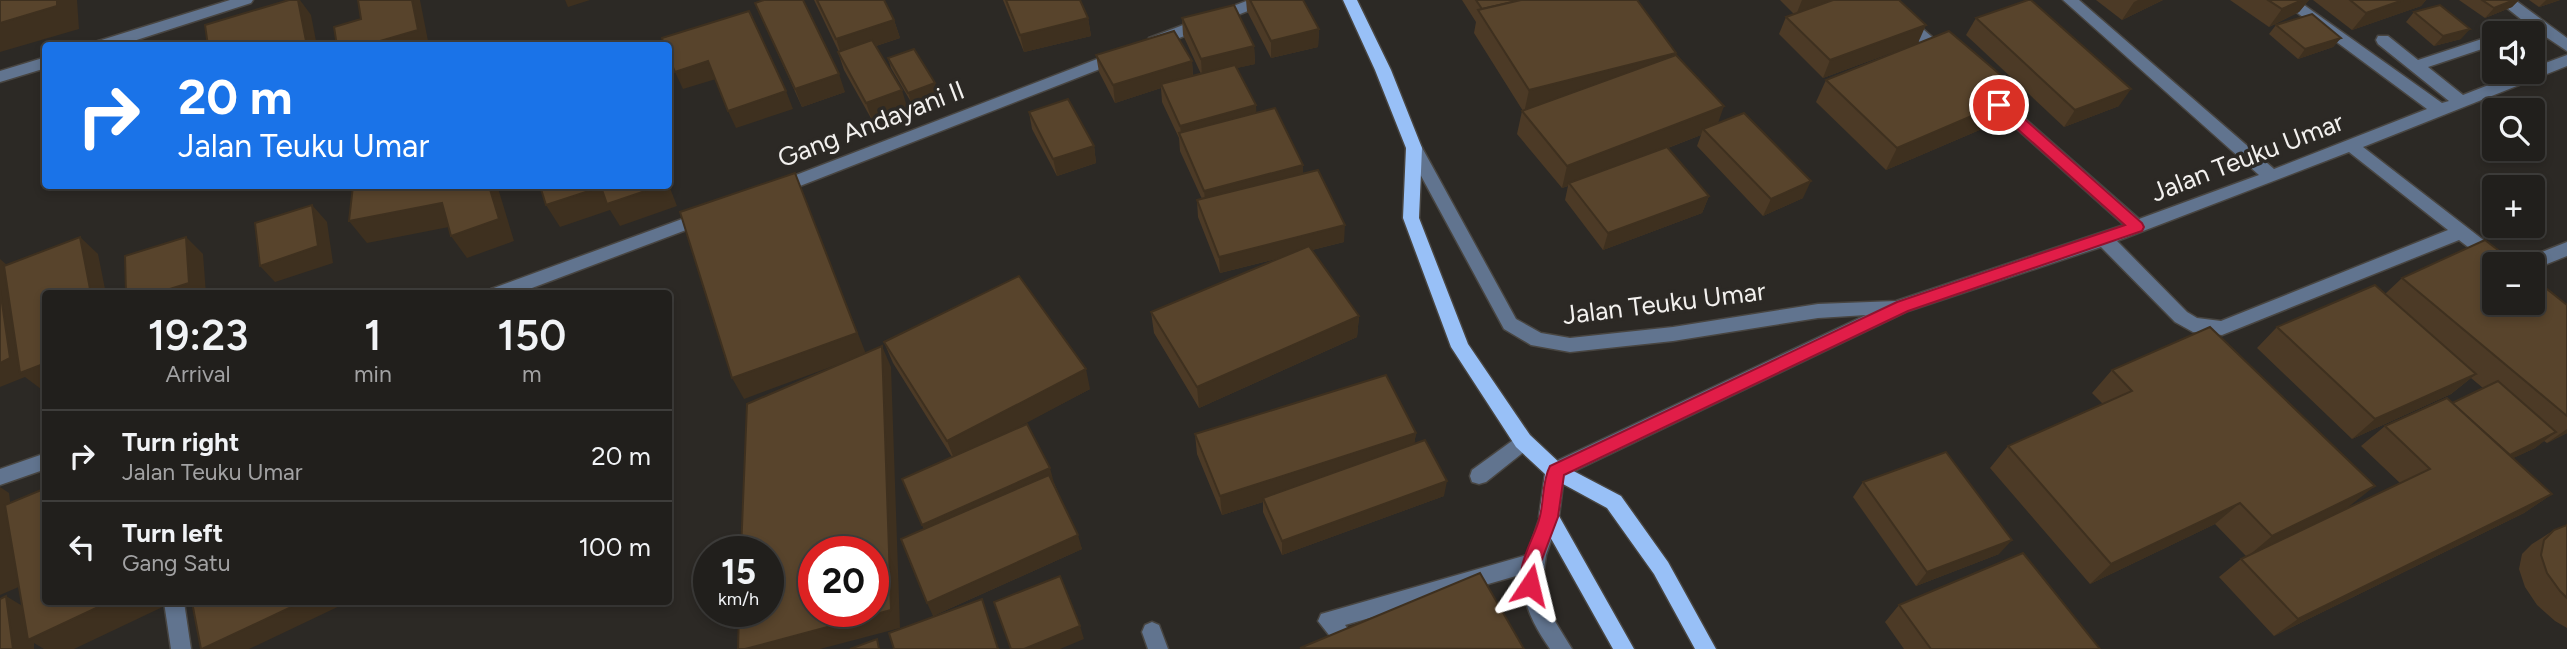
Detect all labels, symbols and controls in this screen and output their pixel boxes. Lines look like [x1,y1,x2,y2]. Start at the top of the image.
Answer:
map controls [2482,21,2545,315]
button: sound [2482,21,2545,84]
text: 20 m [178,67,293,126]
icon: right [63,70,154,161]
street label: Gang Andayani II [773,74,969,174]
pin [1969,75,2029,135]
icon: arrive [1980,86,2018,124]
button: search [2482,98,2545,161]
street label: Jalan Teuku Umar [2146,105,2348,209]
text: Jalan Teuku Umar [178,127,429,165]
button: + [2482,175,2545,238]
button: − [2482,252,2545,315]
street label: Jalan Teuku Umar [1561,275,1767,331]
text: 19:23 [148,310,248,361]
text: 1 [364,310,382,361]
text: 150 [497,310,566,361]
text: Arrival [166,360,230,388]
text: min [354,360,392,388]
text: m [522,360,542,388]
text: Turn right [122,426,239,458]
icon: right [63,437,101,475]
text: 20 m [591,440,651,472]
text: Jalan Teuku Umar [122,458,303,486]
text: Turn left [122,517,223,549]
icon: left [63,528,101,566]
text: 100 m [578,531,651,563]
speed limit sign: 20 [798,536,889,627]
position arrow [1493,548,1567,622]
text: Gang Satu [122,549,231,577]
text: 15 [721,551,756,593]
text: km/h [718,588,759,610]

